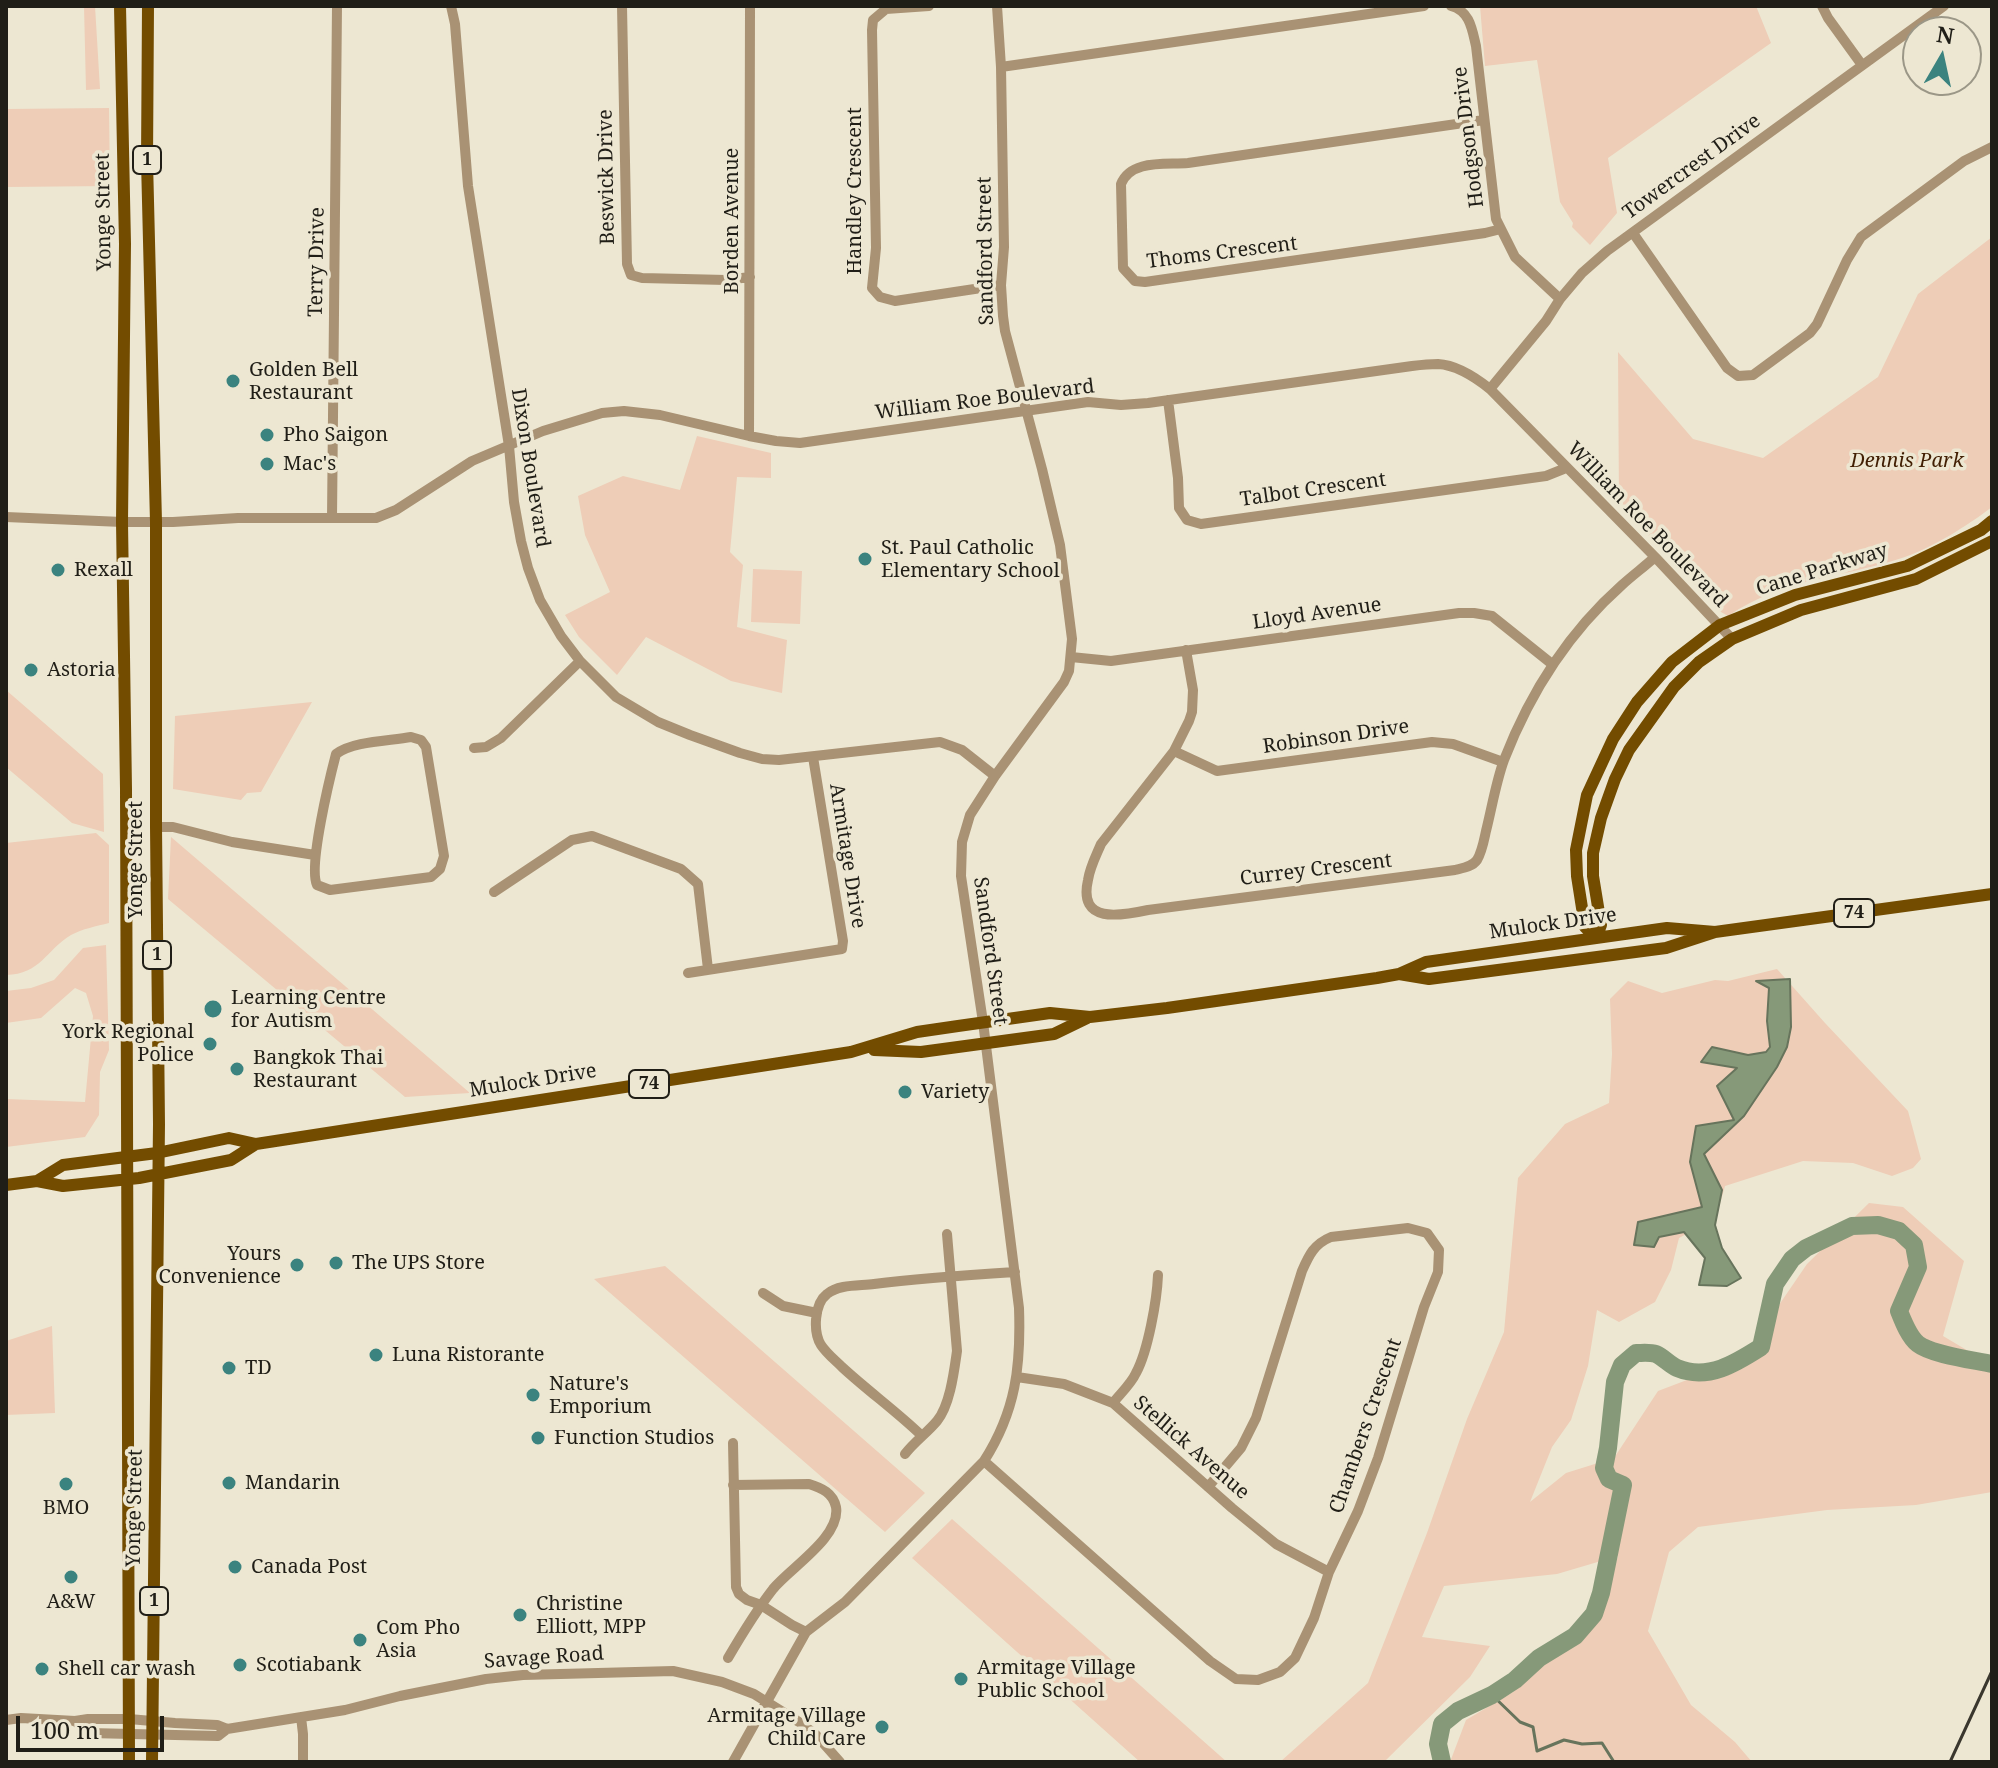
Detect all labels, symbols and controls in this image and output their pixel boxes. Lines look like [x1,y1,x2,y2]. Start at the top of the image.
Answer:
north arrow [1902,16,1982,96]
text: N [1935,18,1956,50]
street label: Hodgson Drive [1448,65,1490,209]
street label: Handley Crescent [843,107,867,275]
street label: Beswick Drive [594,109,620,245]
street label: Towercrest Drive [1619,109,1765,225]
road number: 1 [133,146,161,174]
street label: Borden Avenue [720,148,744,294]
street label: Yonge Street [91,153,117,271]
street label: Sandford Street [973,176,999,326]
street label: Terry Drive [304,207,330,317]
street label: Thoms Crescent [1145,232,1299,274]
place label: Golden Bell Restaurant [249,358,358,405]
marker: Golden Bell Restaurant [224,372,242,390]
street label: William Roe Boulevard [874,375,1096,425]
street label: Dixon Boulevard [506,387,554,549]
place label: Pho Saigon [283,423,388,447]
marker: Pho Saigon [258,426,276,444]
street label: William Roe Boulevard [1562,437,1732,613]
park label: Dennis Park [1850,449,1964,473]
place label: Mac's [283,452,336,476]
marker: Mac's [258,455,276,473]
street label: Talbot Crescent [1239,468,1387,512]
place label: St. Paul Catholic Elementary School [881,536,1060,583]
street label: Cane Parkway [1753,539,1891,601]
marker: St. Paul Catholic Elementary School [856,550,874,568]
place label: Rexall [74,558,133,582]
marker: Rexall [49,561,67,579]
street label: Lloyd Avenue [1251,593,1383,635]
place label: Astoria [47,658,116,682]
marker: Astoria [22,661,40,679]
street label: Robinson Drive [1261,715,1411,759]
street label: Armitage Drive [824,782,870,930]
street label: Yonge Street [124,801,148,919]
street label: Currey Crescent [1239,849,1393,891]
street label: Sandford Street [968,876,1012,1026]
road number: 74 [1834,899,1874,927]
street label: Mulock Drive [1488,903,1618,945]
road number: 1 [143,941,171,969]
place label: Learning Centre for Autism [231,986,386,1033]
marker: Learning Centre for Autism [202,998,224,1020]
place label: York Regional Police [62,1020,194,1067]
marker: York Regional Police [201,1035,219,1053]
place label: Bangkok Thai Restaurant [253,1046,383,1093]
street label: Mulock Drive [468,1059,598,1103]
marker: Bangkok Thai Restaurant [228,1060,246,1078]
road number: 74 [629,1070,669,1098]
place label: Variety [921,1080,989,1104]
marker: Variety [896,1083,914,1101]
place label: Yours Convenience [159,1242,281,1289]
place label: The UPS Store [352,1251,485,1275]
marker: The UPS Store [327,1254,345,1272]
marker: Yours Convenience [288,1256,306,1274]
street label: Chambers Crescent [1325,1335,1407,1517]
place label: Luna Ristorante [392,1343,545,1367]
marker: Luna Ristorante [367,1346,385,1364]
place label: TD [245,1356,272,1380]
marker: TD [220,1359,238,1377]
place label: Nature's Emporium [549,1372,652,1419]
marker: Nature's Emporium [524,1386,542,1404]
street label: Stellick Avenue [1128,1391,1254,1505]
place label: Function Studios [554,1426,714,1450]
marker: Function Studios [529,1429,547,1447]
street label: Yonge Street [122,1449,148,1567]
place label: Mandarin [245,1471,340,1495]
marker: Mandarin [220,1474,238,1492]
marker: BMO [57,1475,75,1493]
place label: BMO [43,1496,89,1520]
place label: Canada Post [251,1555,367,1579]
marker: Canada Post [226,1558,244,1576]
marker: A&W [62,1568,80,1586]
road number: 1 [140,1587,168,1615]
place label: A&W [46,1590,96,1614]
place label: Christine Elliott, MPP [536,1592,646,1639]
marker: Christine Elliott, MPP [511,1606,529,1624]
place label: Com Pho Asia [376,1616,460,1663]
marker: Com Pho Asia [351,1631,369,1649]
street label: Savage Road [483,1642,605,1674]
place label: Scotiabank [256,1653,361,1677]
marker: Scotiabank [231,1656,249,1674]
place label: Armitage Village Public School [977,1656,1136,1703]
place label: Shell car wash [58,1657,196,1681]
marker: Shell car wash [33,1660,51,1678]
marker: Armitage Village Public School [952,1670,970,1688]
scale bar [20,1700,168,1750]
place label: Armitage Village Child Care [707,1704,866,1751]
text: 100 m [30,1713,99,1746]
marker: Armitage Village Child Care [873,1718,891,1736]

